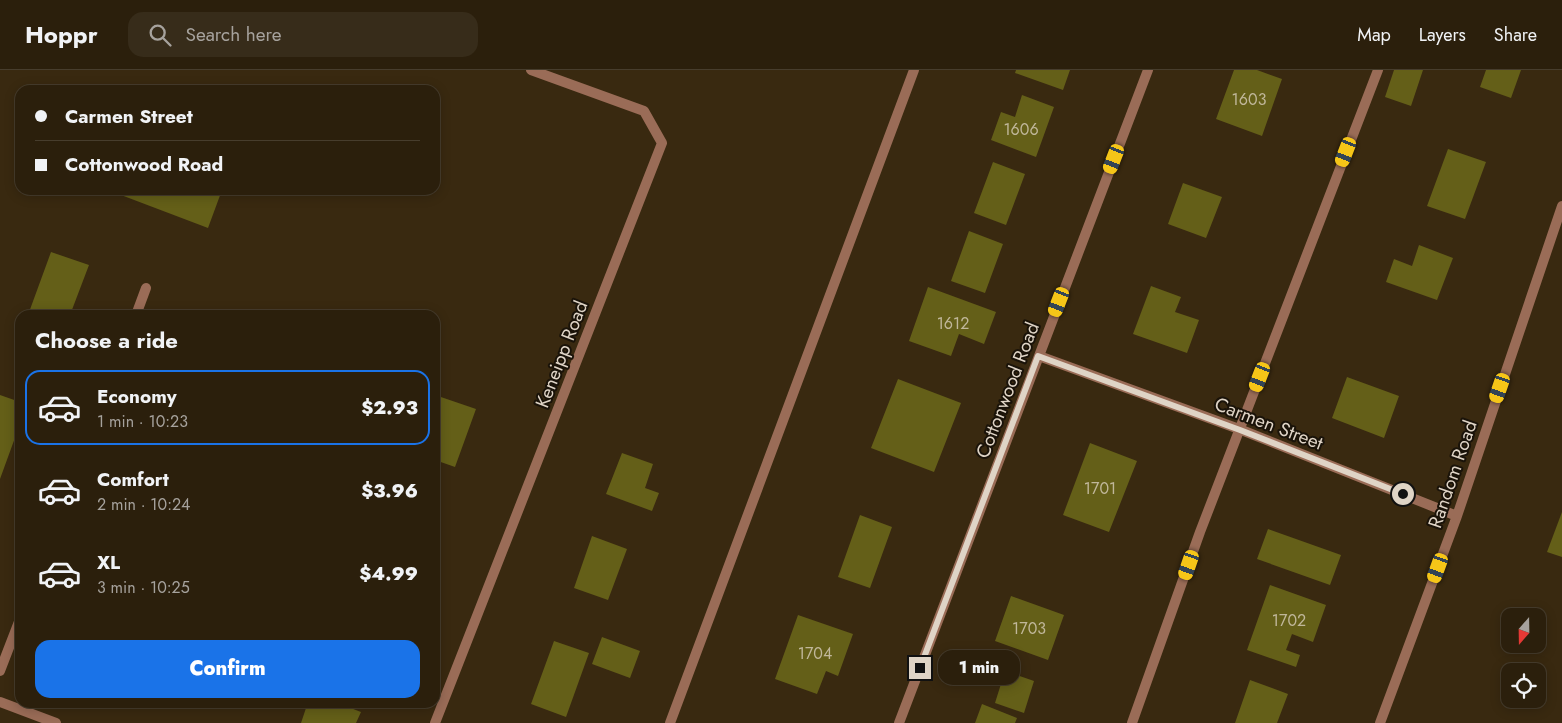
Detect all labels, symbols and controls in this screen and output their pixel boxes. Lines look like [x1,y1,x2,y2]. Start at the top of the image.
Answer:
search box [128,12,478,57]
text: Hoppr [25,17,98,52]
icon: search [146,21,174,49]
text: Search here [186,21,282,48]
text: Map [1357,22,1391,48]
text: Layers [1419,22,1466,48]
text: Share [1494,22,1537,48]
house number: 1603 [1232,88,1267,111]
text: Carmen Street [65,103,193,130]
house number: 1606 [1003,118,1039,141]
car [1333,135,1358,169]
car [1101,142,1126,176]
text: Cottonwood Road [65,151,223,178]
car [1046,285,1071,319]
street label: Keneipp Road [529,297,594,412]
house number: 1612 [937,312,969,335]
street label: Cottonwood Road [969,318,1046,462]
text: Choose a ride [35,324,178,356]
car [1247,360,1272,394]
car [1488,371,1511,405]
text: Economy [97,383,177,410]
icon: car [37,385,82,430]
street label: Carmen Street [1211,390,1327,457]
text: $2.93 [361,394,418,421]
text: 1 min · 10:23 [97,410,188,433]
street label: Random Road [1421,417,1484,532]
text: Comfort [97,466,169,493]
icon: car [37,468,82,513]
text: $3.96 [361,477,418,504]
house number: 1701 [1084,477,1116,500]
route start [1392,483,1414,505]
text: 2 min · 10:24 [97,493,190,516]
car [1177,548,1200,582]
text: XL [97,549,120,576]
icon: car [37,551,82,596]
car [1425,551,1450,585]
text: $4.99 [359,560,418,587]
text: 3 min · 10:25 [97,576,190,599]
north arrow [1501,608,1546,652]
map controls [1501,608,1546,708]
house number: 1702 [1272,609,1306,632]
house number: 1703 [1012,617,1046,640]
button: Confirm [35,640,420,698]
house number: 1704 [798,642,832,665]
callout: 1 min [938,650,1020,686]
text: 1 min [959,656,999,679]
route end [909,657,931,679]
button: locate [1501,663,1546,708]

